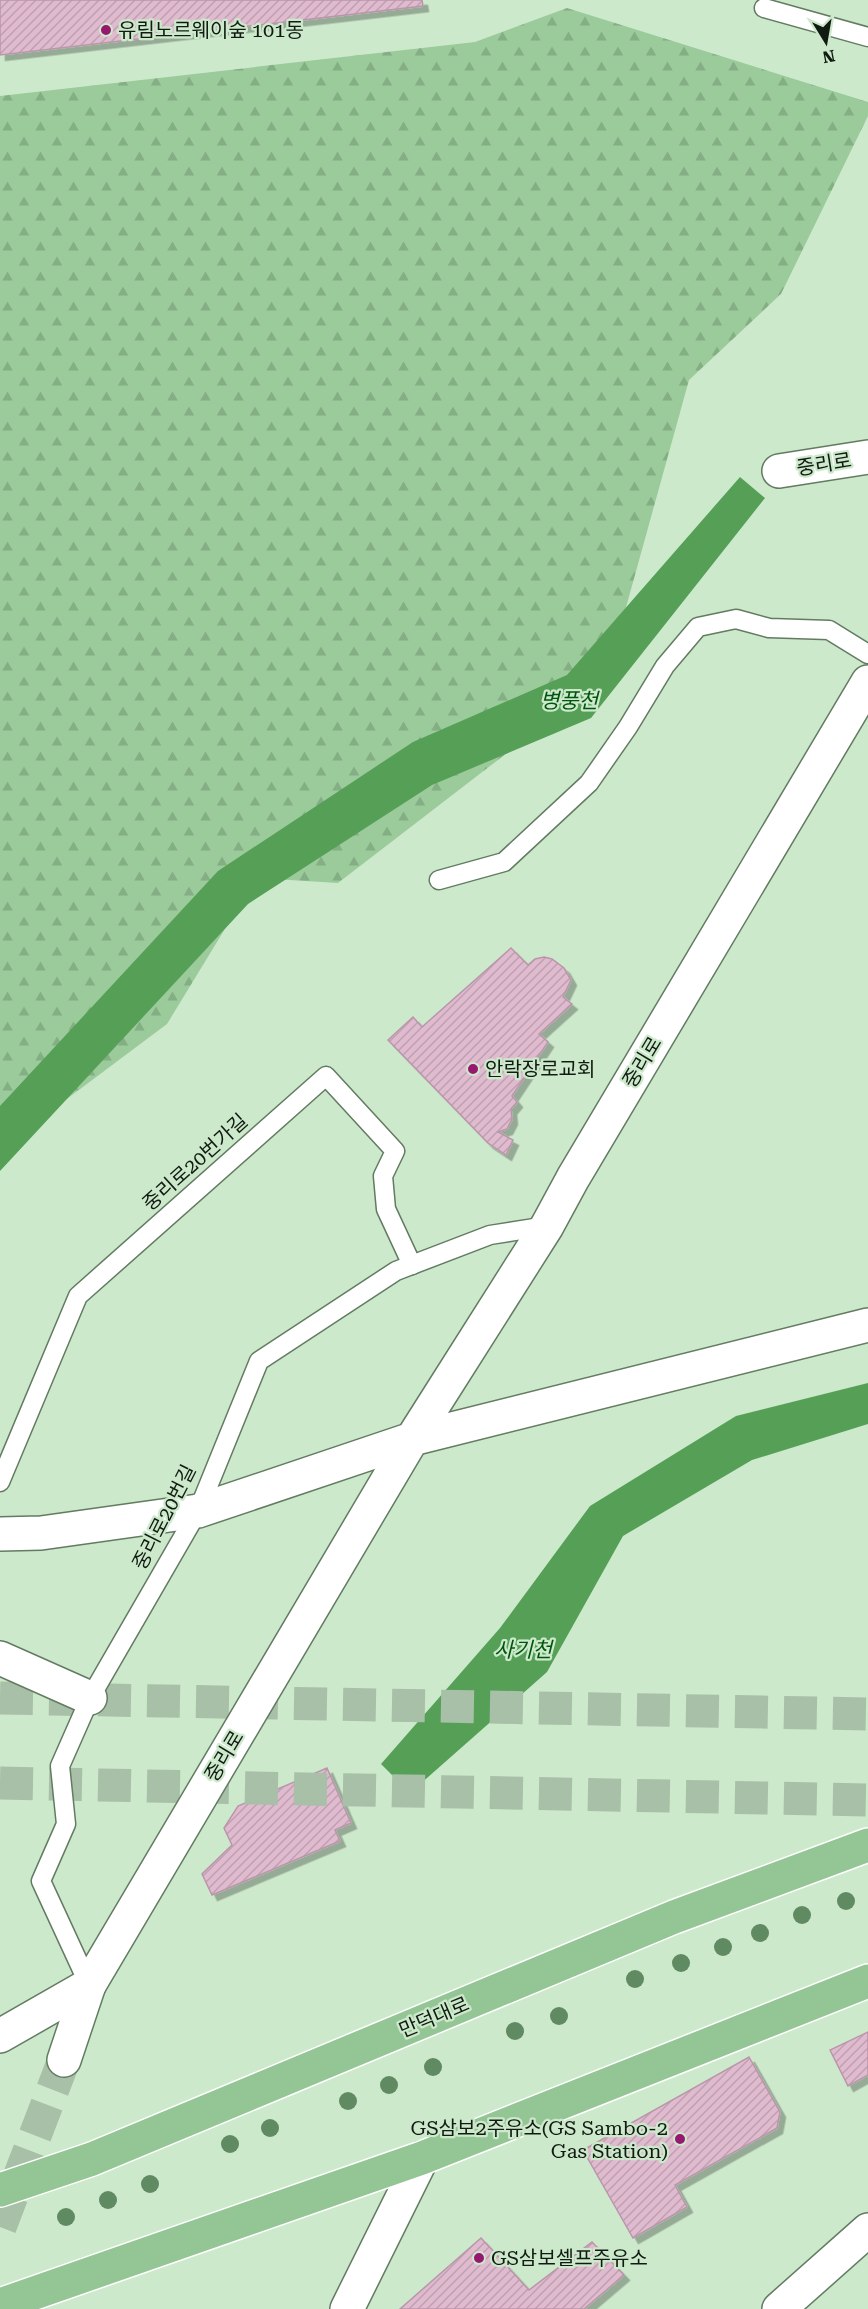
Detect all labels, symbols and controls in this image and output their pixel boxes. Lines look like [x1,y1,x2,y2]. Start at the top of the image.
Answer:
north arrow [796,12,856,72]
place label: 유림노르웨이숲 101동 [118,18,304,42]
marker: 유림노르웨이숲 101동 [99,23,113,37]
text: N [821,46,837,67]
street label: 중리로 [795,448,853,480]
water label: 병풍천 [540,689,601,713]
street label: 중리로 [617,1032,667,1092]
place label: 안락장로교회 [485,1057,595,1081]
marker: 안락장로교회 [466,1062,480,1076]
street label: 중리로20번가길 [138,1109,252,1215]
street label: 중리로20번길 [127,1461,201,1573]
water label: 사기천 [494,1638,555,1662]
street label: 중리로 [199,1726,249,1786]
street label: 만덕대로 [395,1992,473,2042]
place label: GS삼보2주유소(GS Sambo-2 Gas Station) [411,2116,668,2163]
marker: GS삼보2주유소(GS Sambo-2 Gas Station) [673,2132,687,2146]
place label: GS삼보셀프주유소 [491,2246,648,2270]
marker: GS삼보셀프주유소 [472,2251,486,2265]

